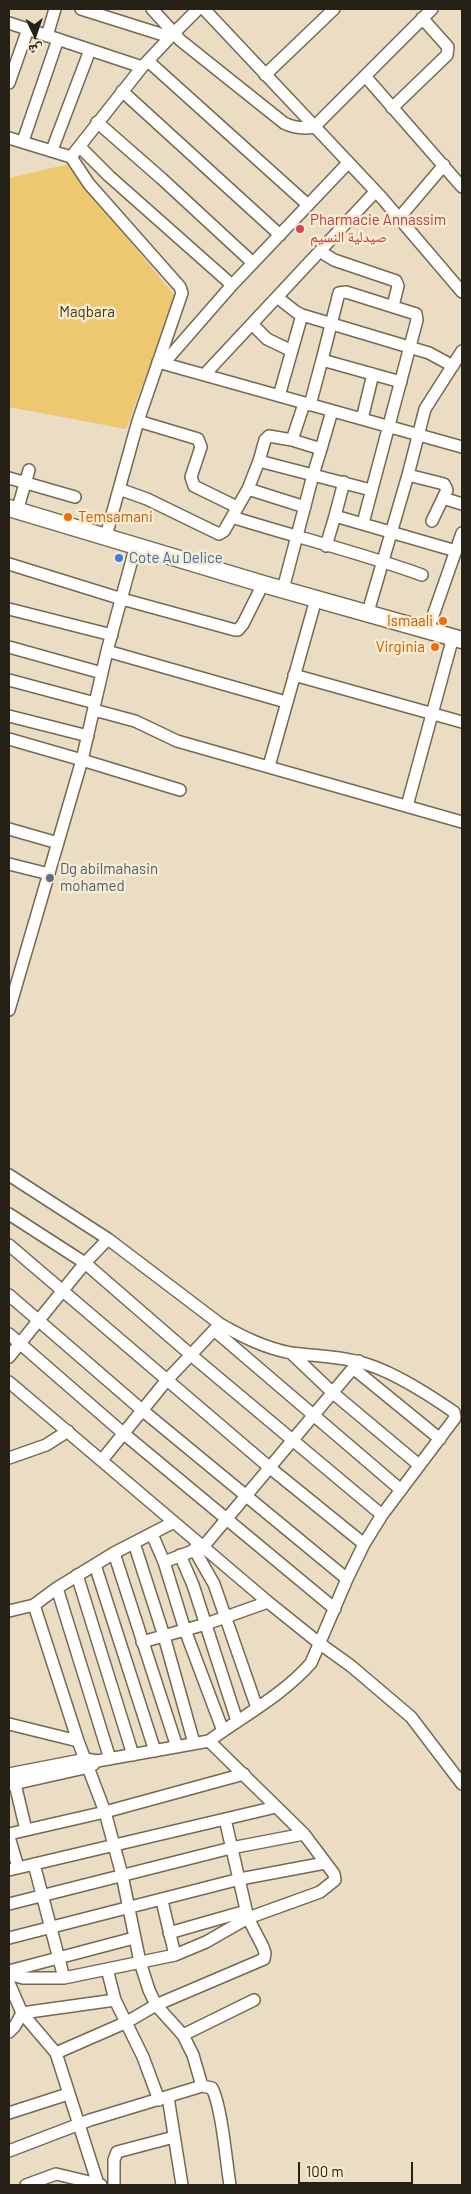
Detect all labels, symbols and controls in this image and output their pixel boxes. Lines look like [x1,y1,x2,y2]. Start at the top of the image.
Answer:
north arrow [10,10,60,60]
text: ش [28,42,44,59]
place label: Pharmacie Annassim صيدلية النسيم [310,211,446,246]
marker: Pharmacie Annassim صيدلية النسيم [294,223,306,235]
park label: Maqbara [59,303,115,321]
place label: Temsamani [78,508,153,526]
marker: Temsamani [62,511,74,523]
place label: Cote Au Delice [129,549,223,567]
marker: Cote Au Delice [113,552,125,564]
place label: Ismaali [387,612,433,630]
marker: Ismaali [437,615,449,627]
place label: Virginia [376,638,425,656]
marker: Virginia [429,641,441,653]
place label: Dg abilmahasin mohamed [60,860,158,895]
marker: Dg abilmahasin mohamed [44,872,56,884]
scale bar [301,2152,416,2184]
text: 100 m [306,2162,344,2180]

